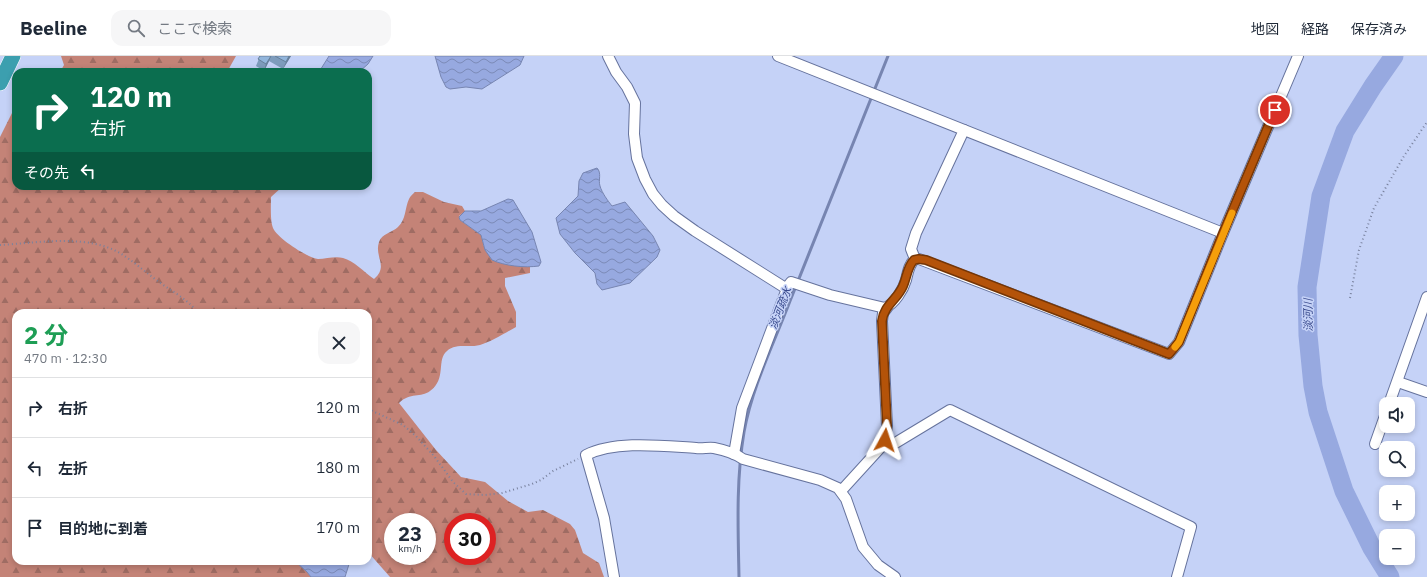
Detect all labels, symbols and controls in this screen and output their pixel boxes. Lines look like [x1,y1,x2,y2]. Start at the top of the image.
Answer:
search box [111,10,391,46]
text: Beeline [20,16,87,40]
icon: search [125,17,147,39]
text: ここで検索 [157,19,232,38]
text: 地図 [1251,20,1279,38]
text: 経路 [1301,20,1329,38]
text: 保存済み [1351,20,1407,38]
text: 120 m [90,78,172,115]
icon: right [24,84,76,136]
pin [1258,93,1292,127]
icon: arrive [1264,99,1286,121]
text: 右折 [90,117,126,140]
icon: left [77,160,99,182]
text: その先 [24,163,69,182]
water label: 淡河疏水 [766,284,795,331]
water label: 淡河川 [1301,297,1315,332]
text: 2 分 [24,319,68,351]
button: close [318,322,360,364]
text: 470 m · 12:30 [24,350,107,367]
icon: right [24,397,46,419]
map controls [1379,397,1415,565]
button: sound [1379,397,1415,433]
text: 120 m [316,398,360,417]
text: 右折 [58,399,88,418]
position arrow [864,419,906,461]
button: search [1379,441,1415,477]
icon: left [24,457,46,479]
text: 180 m [316,458,360,477]
text: 左折 [58,459,88,478]
button: + [1379,485,1415,521]
speed limit sign: 30 [444,513,496,565]
icon: arrive [24,517,46,539]
text: 170 m [316,518,360,537]
text: 目的地に到着 [58,519,148,538]
text: 23 [398,520,422,547]
button: − [1379,529,1415,565]
text: km/h [398,542,422,555]

